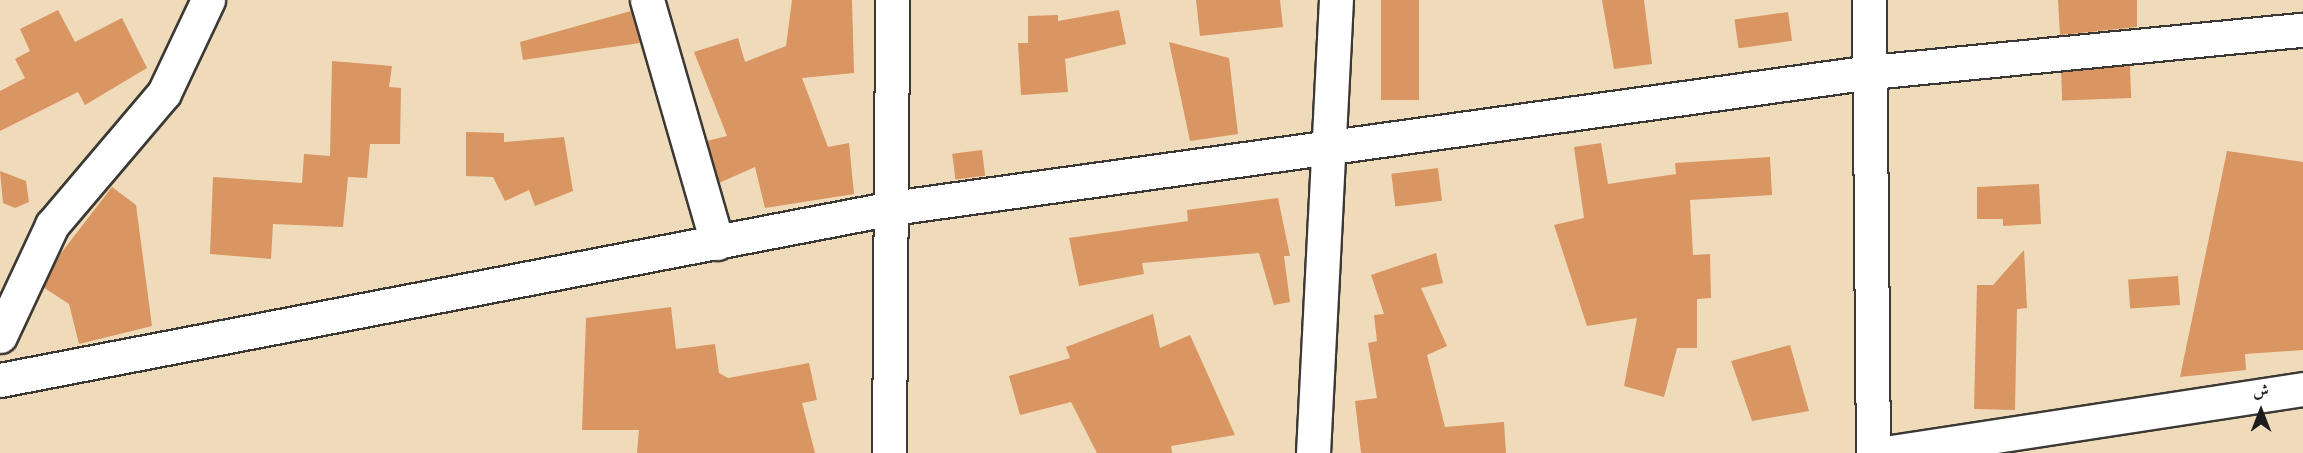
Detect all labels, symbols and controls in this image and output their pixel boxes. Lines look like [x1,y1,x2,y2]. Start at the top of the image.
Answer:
north arrow [2231,381,2291,441]
text: ش [2253,381,2269,404]

